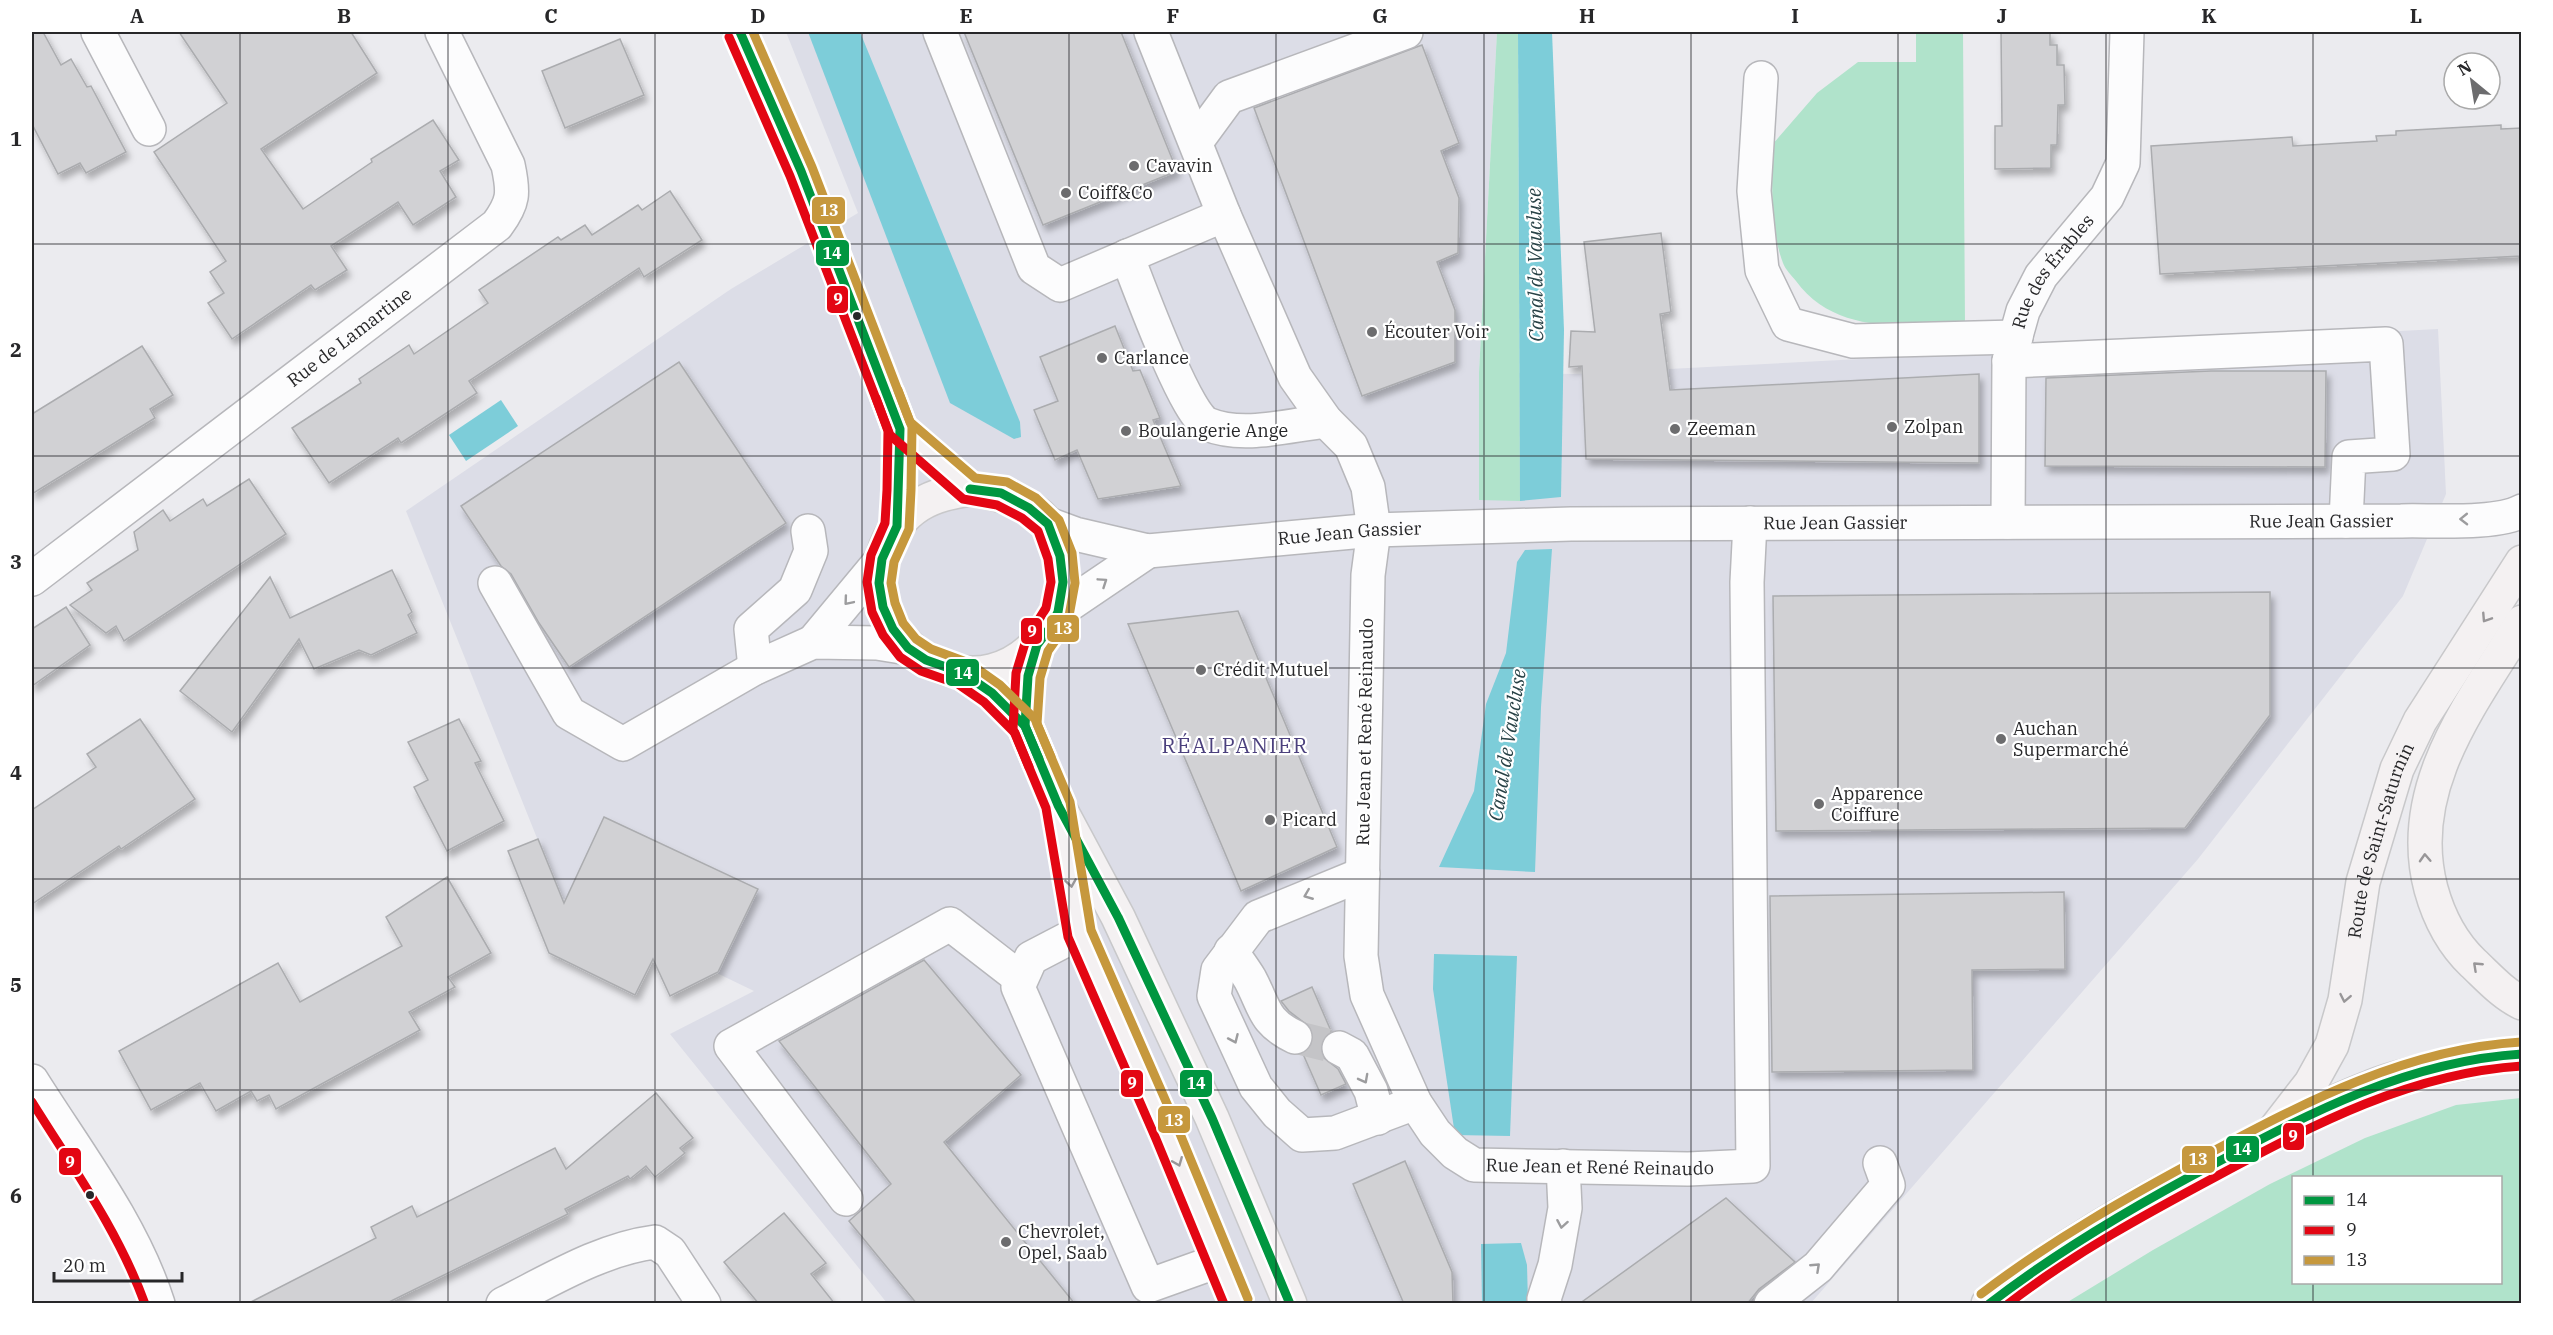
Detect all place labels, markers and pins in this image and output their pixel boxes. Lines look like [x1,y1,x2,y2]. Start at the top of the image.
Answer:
place label: Cavavin [1146,154,1213,177]
marker: Cavavin [1127,159,1141,173]
place label: Coiff&Co [1078,181,1153,204]
marker: Coiff&Co [1059,186,1073,200]
unlabelled marker [851,310,863,322]
place label: Écouter Voir [1384,320,1489,343]
marker: Écouter Voir [1365,325,1379,339]
place label: Carlance [1114,346,1189,369]
marker: Carlance [1095,351,1109,365]
place label: Zolpan [1904,415,1963,438]
place label: Zeeman [1687,417,1756,440]
place label: Boulangerie Ange [1138,419,1288,442]
marker: Zolpan [1885,420,1899,434]
marker: Zeeman [1668,422,1682,436]
marker: Boulangerie Ange [1119,424,1133,438]
place label: Crédit Mutuel [1213,658,1329,681]
marker: Crédit Mutuel [1194,663,1208,677]
place label: Auchan Supermarché [2013,717,2129,761]
marker: Auchan Supermarché [1994,732,2008,746]
place label: Apparence Coiffure [1831,782,1923,826]
marker: Apparence Coiffure [1812,797,1826,811]
place label: Picard [1282,808,1337,831]
marker: Picard [1263,813,1277,827]
unlabelled marker [84,1189,96,1201]
place label: Chevrolet, Opel, Saab [1018,1220,1107,1264]
marker: Chevrolet, Opel, Saab [999,1235,1013,1249]

